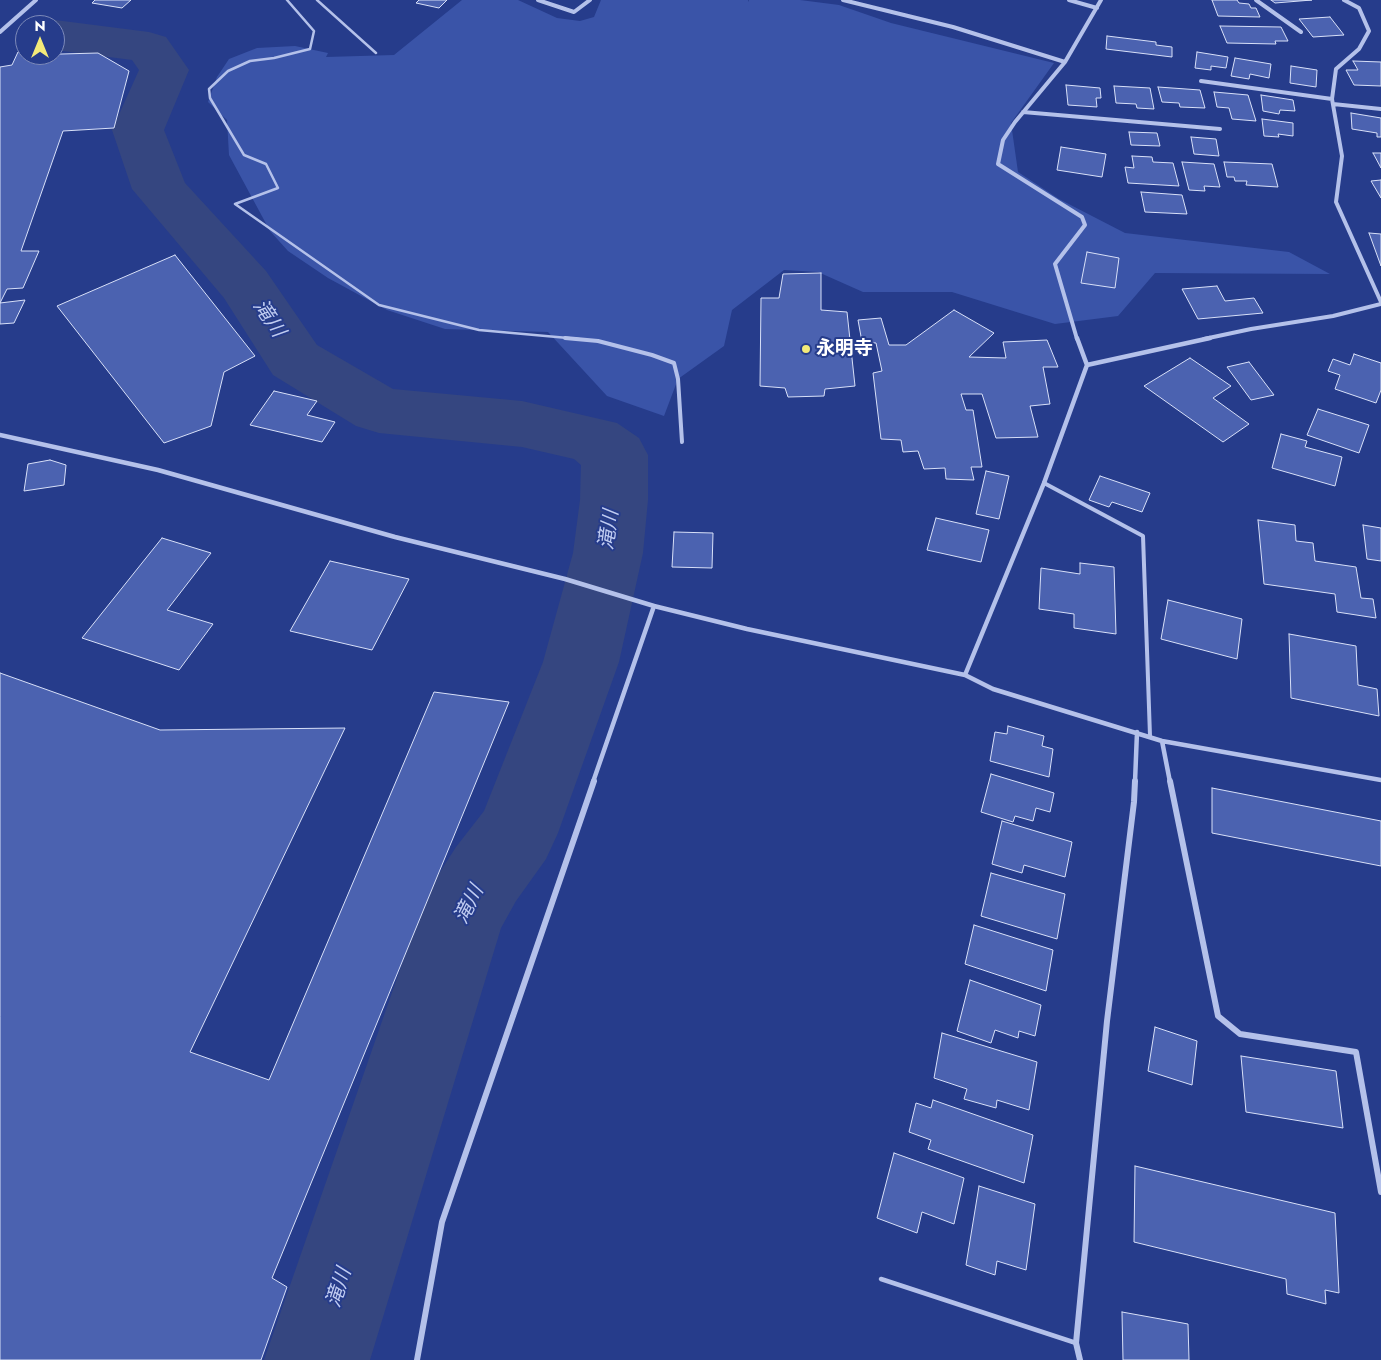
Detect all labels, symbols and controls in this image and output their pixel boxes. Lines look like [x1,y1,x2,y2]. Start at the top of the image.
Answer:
north arrow [15,15,65,65]
text: N [34,16,46,36]
water label: 滝川 [247,296,289,342]
place label: 永明寺 [816,338,873,360]
marker: 永明寺 [800,343,812,355]
water label: 滝川 [595,509,625,551]
water label: 滝川 [450,882,490,928]
water label: 滝川 [322,1265,358,1311]

